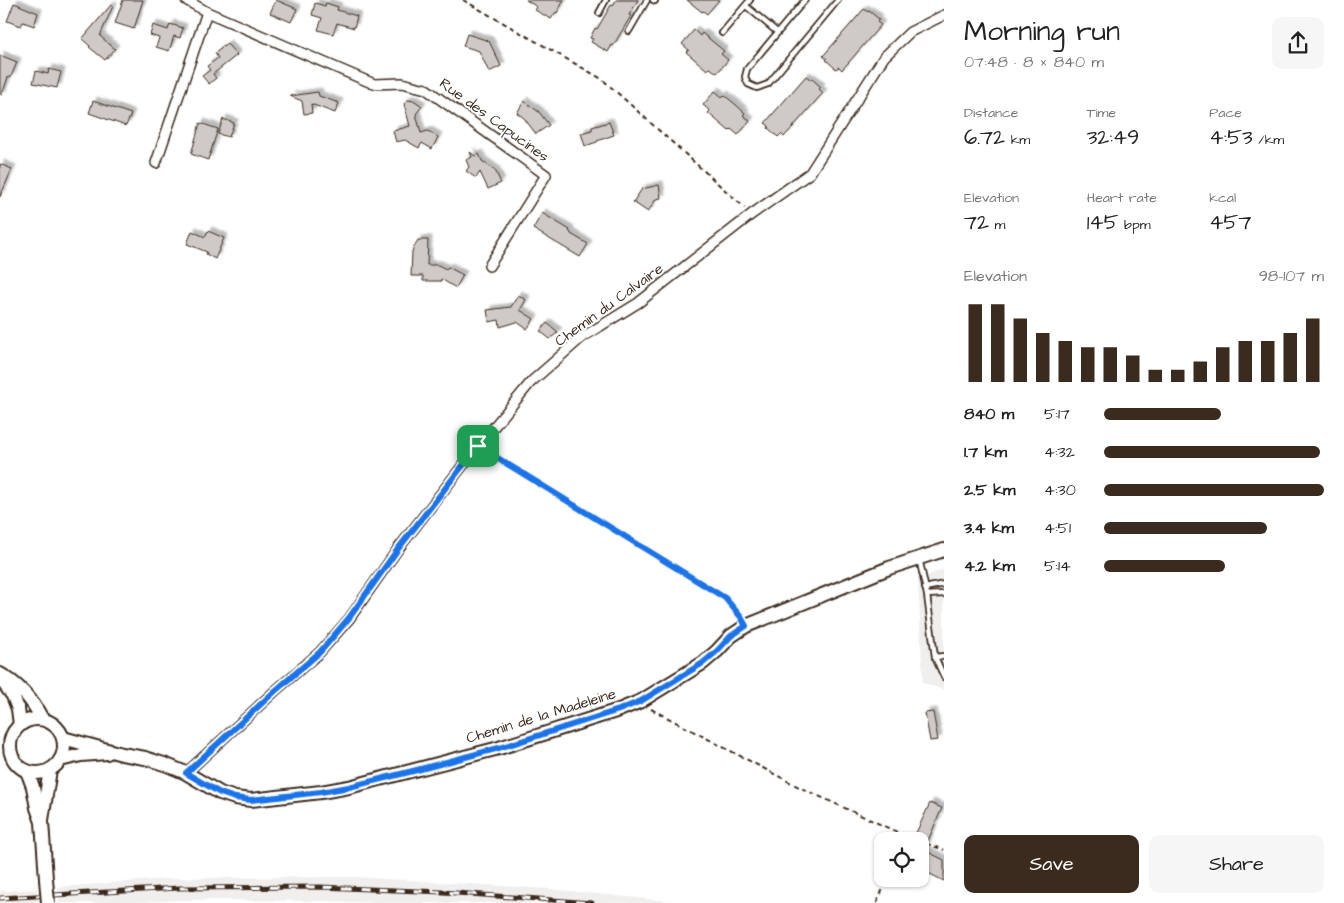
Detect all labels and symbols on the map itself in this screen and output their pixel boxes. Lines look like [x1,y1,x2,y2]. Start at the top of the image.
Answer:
street label: Rue des Capucines [435,73,553,167]
street label: Chemin du Calvaire [550,258,668,352]
pin [457,425,499,467]
street label: Chemin de la Madeleine [464,683,618,749]

